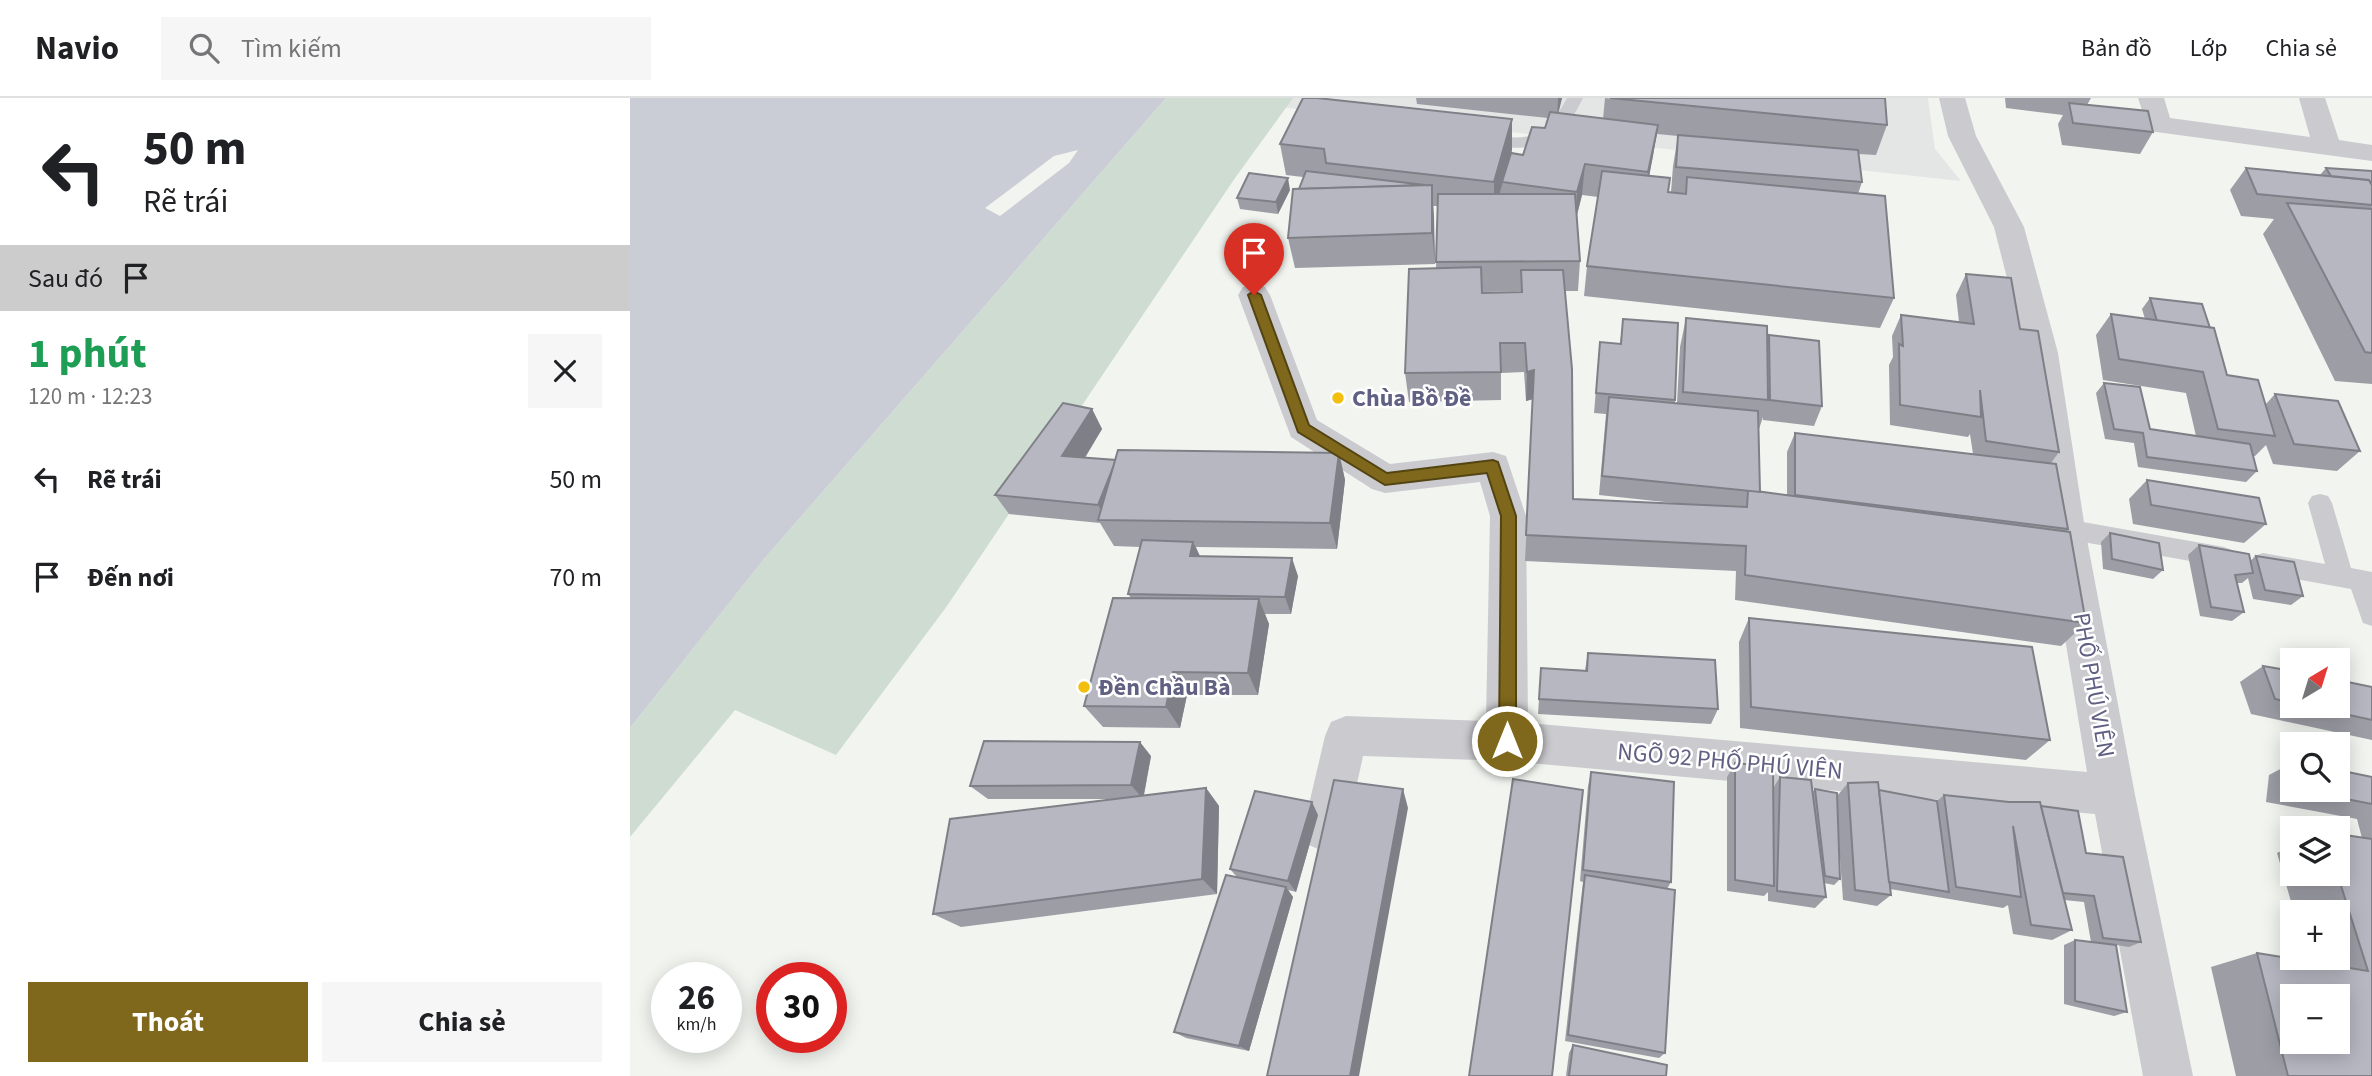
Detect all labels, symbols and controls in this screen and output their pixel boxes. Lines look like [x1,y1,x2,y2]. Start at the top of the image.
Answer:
search box [161,17,651,80]
text: Navio [35,25,119,72]
icon: search [185,29,223,67]
text: Tìm kiếm [241,30,342,67]
text: Bản đồ [2081,31,2152,66]
text: Lớp [2190,31,2227,66]
text: Chia sẻ [2265,31,2337,66]
text: 50 m [143,114,247,184]
icon: left [28,126,119,217]
text: Rẽ trái [143,179,228,225]
pin [1224,223,1284,295]
icon: arrive [1235,234,1273,272]
icon: arrive [117,259,155,297]
text: Sau đó [28,260,103,297]
text: 1 phút [28,324,147,384]
button: close [528,334,602,408]
text: 120 m · 12:23 [28,380,152,413]
place label: Chùa Bồ Đề [1352,381,1472,416]
marker: Chùa Bồ Đề [1330,390,1346,406]
icon: left [28,460,66,498]
text: Rẽ trái [87,461,162,498]
text: 50 m [549,461,602,498]
icon: arrive [28,558,66,596]
text: Đến nơi [87,559,174,596]
text: 70 m [549,559,602,596]
street label: PHỐ PHÚ VIÊN [2064,610,2123,760]
north arrow [2280,648,2350,718]
map controls [2280,648,2350,1054]
place label: Đền Chầu Bà [1098,670,1231,705]
marker: Đền Chầu Bà [1076,679,1092,695]
position arrow [1470,704,1544,778]
button: search [2280,732,2350,802]
street label: NGÕ 92 PHỐ PHÚ VIÊN [1616,734,1844,789]
button: layers [2280,816,2350,886]
button: + [2280,900,2350,970]
speed limit sign: 30 [756,962,847,1053]
text: 26 [678,973,715,1023]
button: Thoát [28,982,308,1062]
button: Chia sẻ [322,982,602,1062]
button: − [2280,984,2350,1054]
text: km/h [677,1012,716,1037]

